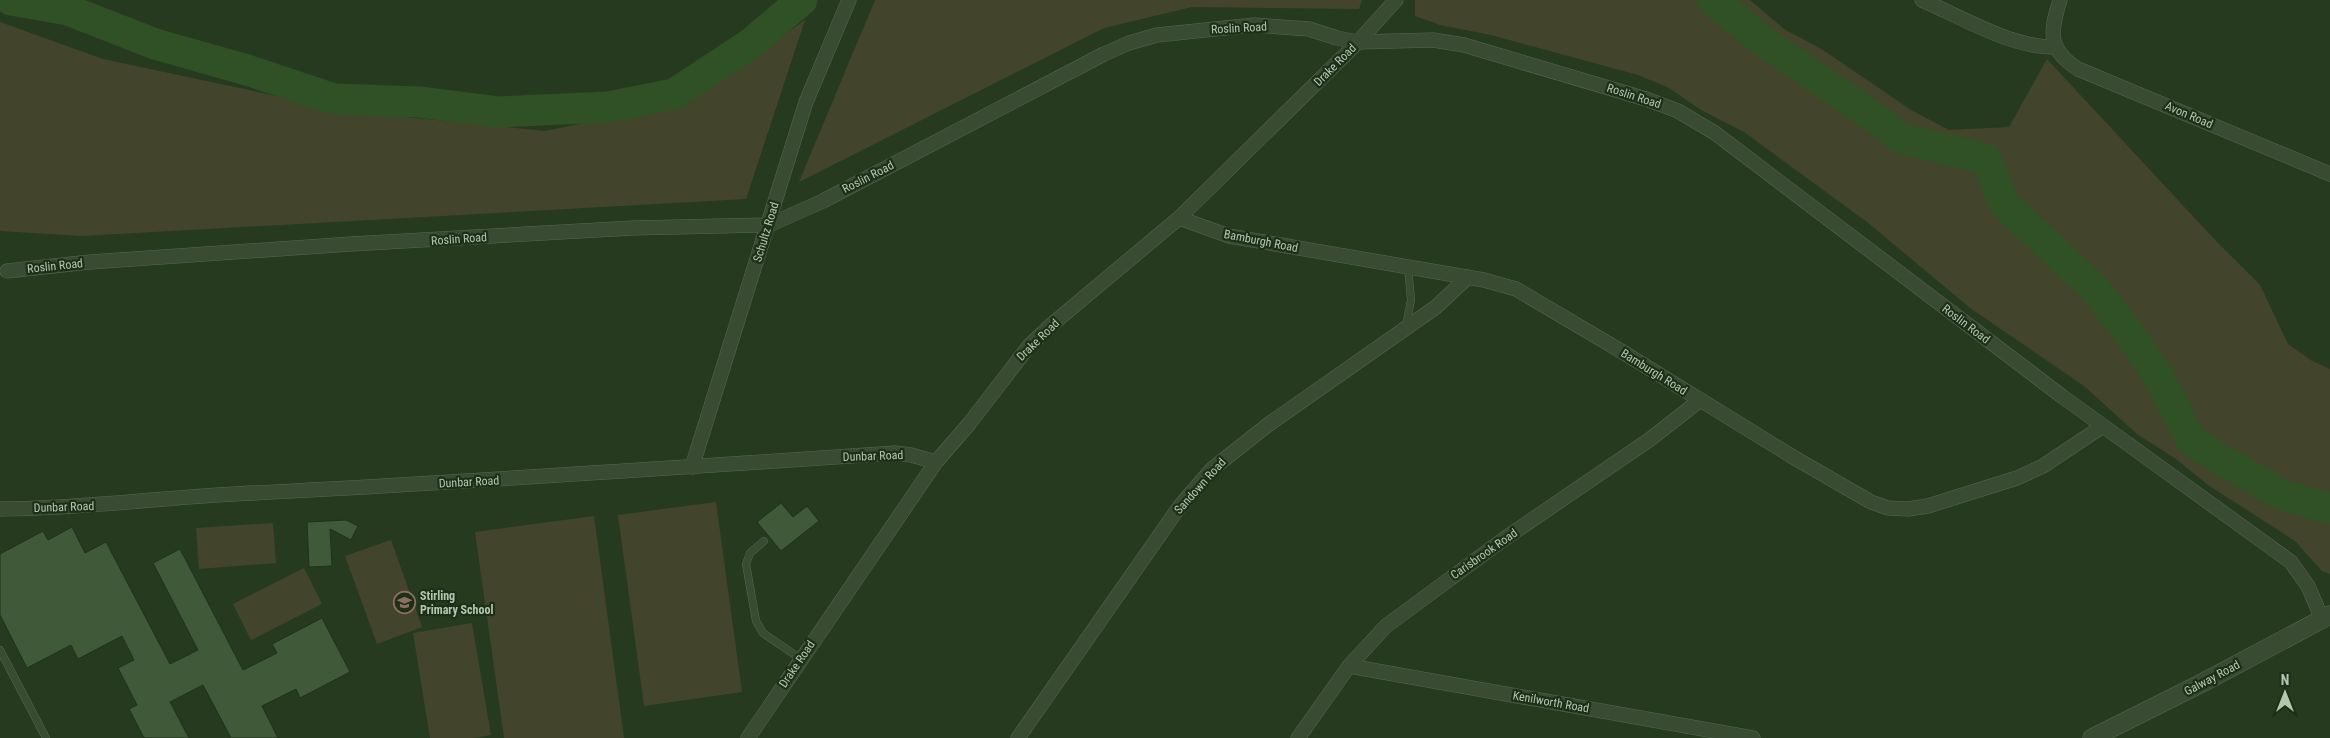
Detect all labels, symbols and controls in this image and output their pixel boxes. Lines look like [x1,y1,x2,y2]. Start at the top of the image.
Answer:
street label: Roslin Road [1211,20,1267,36]
street label: Drake Road [1311,41,1359,89]
street label: Roslin Road [1605,81,1663,111]
street label: Avon Road [2163,99,2215,131]
street label: Roslin Road [840,158,896,196]
street label: Schultz Road [750,200,782,264]
street label: Bamburgh Road [1223,227,1299,255]
street label: Roslin Road [431,230,487,248]
street label: Roslin Road [26,256,84,276]
street label: Roslin Road [1939,302,1993,346]
street label: Drake Road [1014,316,1062,364]
street label: Bamburgh Road [1618,346,1690,398]
street label: Dunbar Road [842,448,904,464]
street label: Sandown Road [1171,455,1229,517]
street label: Dunbar Road [438,473,500,491]
street label: Dunbar Road [33,499,95,515]
street label: Carisbrook Road [1448,526,1520,582]
place label: Stirling Primary School [420,589,493,617]
school or university icon: Stirling Primary School [392,591,416,615]
street label: Drake Road [776,638,818,690]
street label: Galway Road [2182,658,2242,698]
north arrow [2260,668,2310,718]
text: N [2281,672,2289,688]
street label: Kenilworth Road [1512,688,1590,716]

